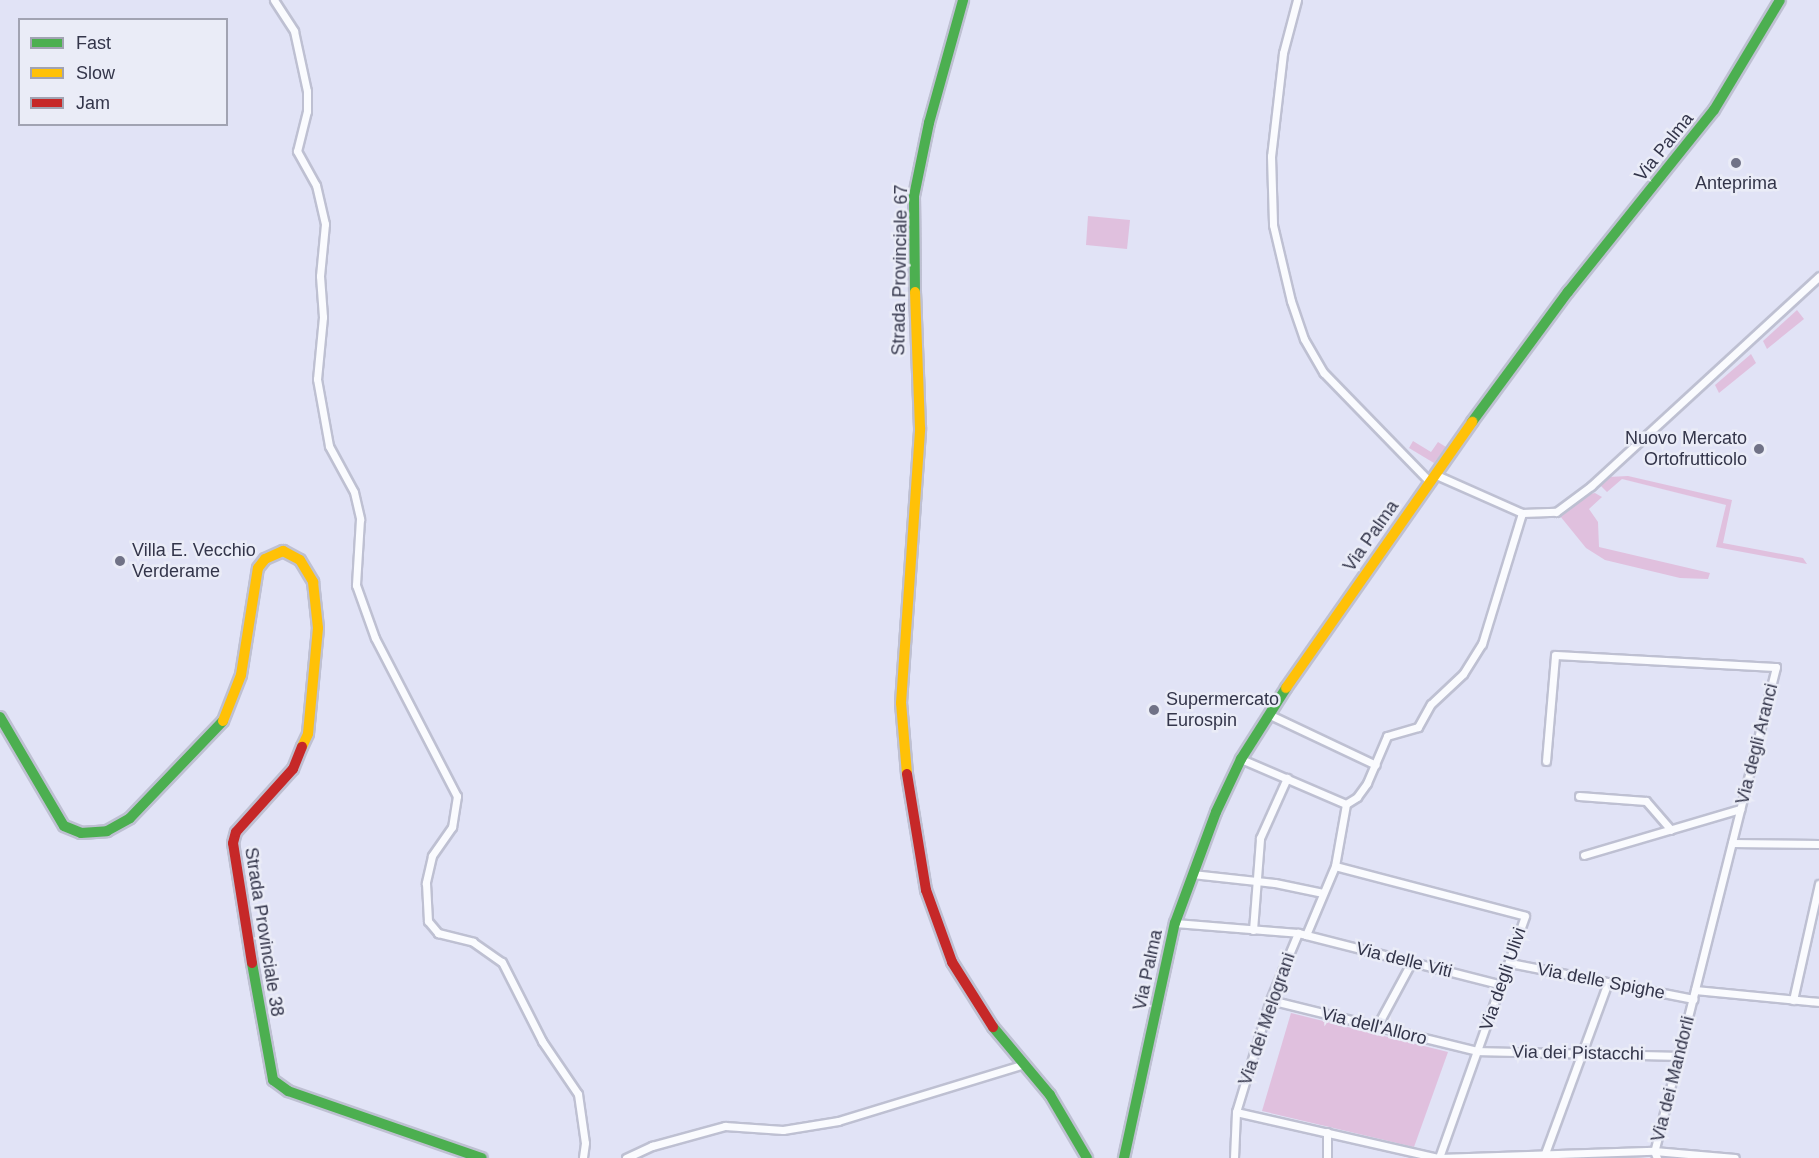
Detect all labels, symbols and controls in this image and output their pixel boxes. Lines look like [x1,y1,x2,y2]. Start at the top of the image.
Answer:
legend [18,18,228,126]
text: Fast [76,33,111,53]
text: Slow [76,63,115,83]
text: Jam [76,93,110,113]
street label: Via Palma [1630,108,1698,186]
marker: Anteprima [1729,156,1743,170]
place label: Anteprima [1695,172,1777,194]
street label: Strada Provinciale 67 [888,184,912,356]
place label: Nuovo Mercato Ortofrutticolo [1625,428,1747,470]
marker: Nuovo Mercato Ortofrutticolo [1752,442,1766,456]
street label: Via Palma [1339,496,1403,576]
place label: Villa E. Vecchio Verderame [132,540,256,582]
marker: Villa E. Vecchio Verderame [113,554,127,568]
street label: Via degli Aranci [1731,681,1783,807]
place label: Supermercato Eurospin [1166,689,1279,732]
marker: Supermercato Eurospin [1147,703,1161,717]
street label: Strada Provinciale 38 [240,846,288,1018]
street label: Via degli Ulivi [1475,925,1531,1033]
street label: Via Palma [1129,928,1167,1012]
street label: Via delle Viti [1354,938,1454,982]
street label: Via dei Melograni [1234,950,1300,1088]
street label: Via delle Spighe [1535,958,1667,1004]
street label: Via dell'Alloro [1319,1002,1429,1050]
street label: Via dei Mandorli [1647,1014,1699,1144]
street label: Via dei Pistacchi [1512,1041,1644,1065]

